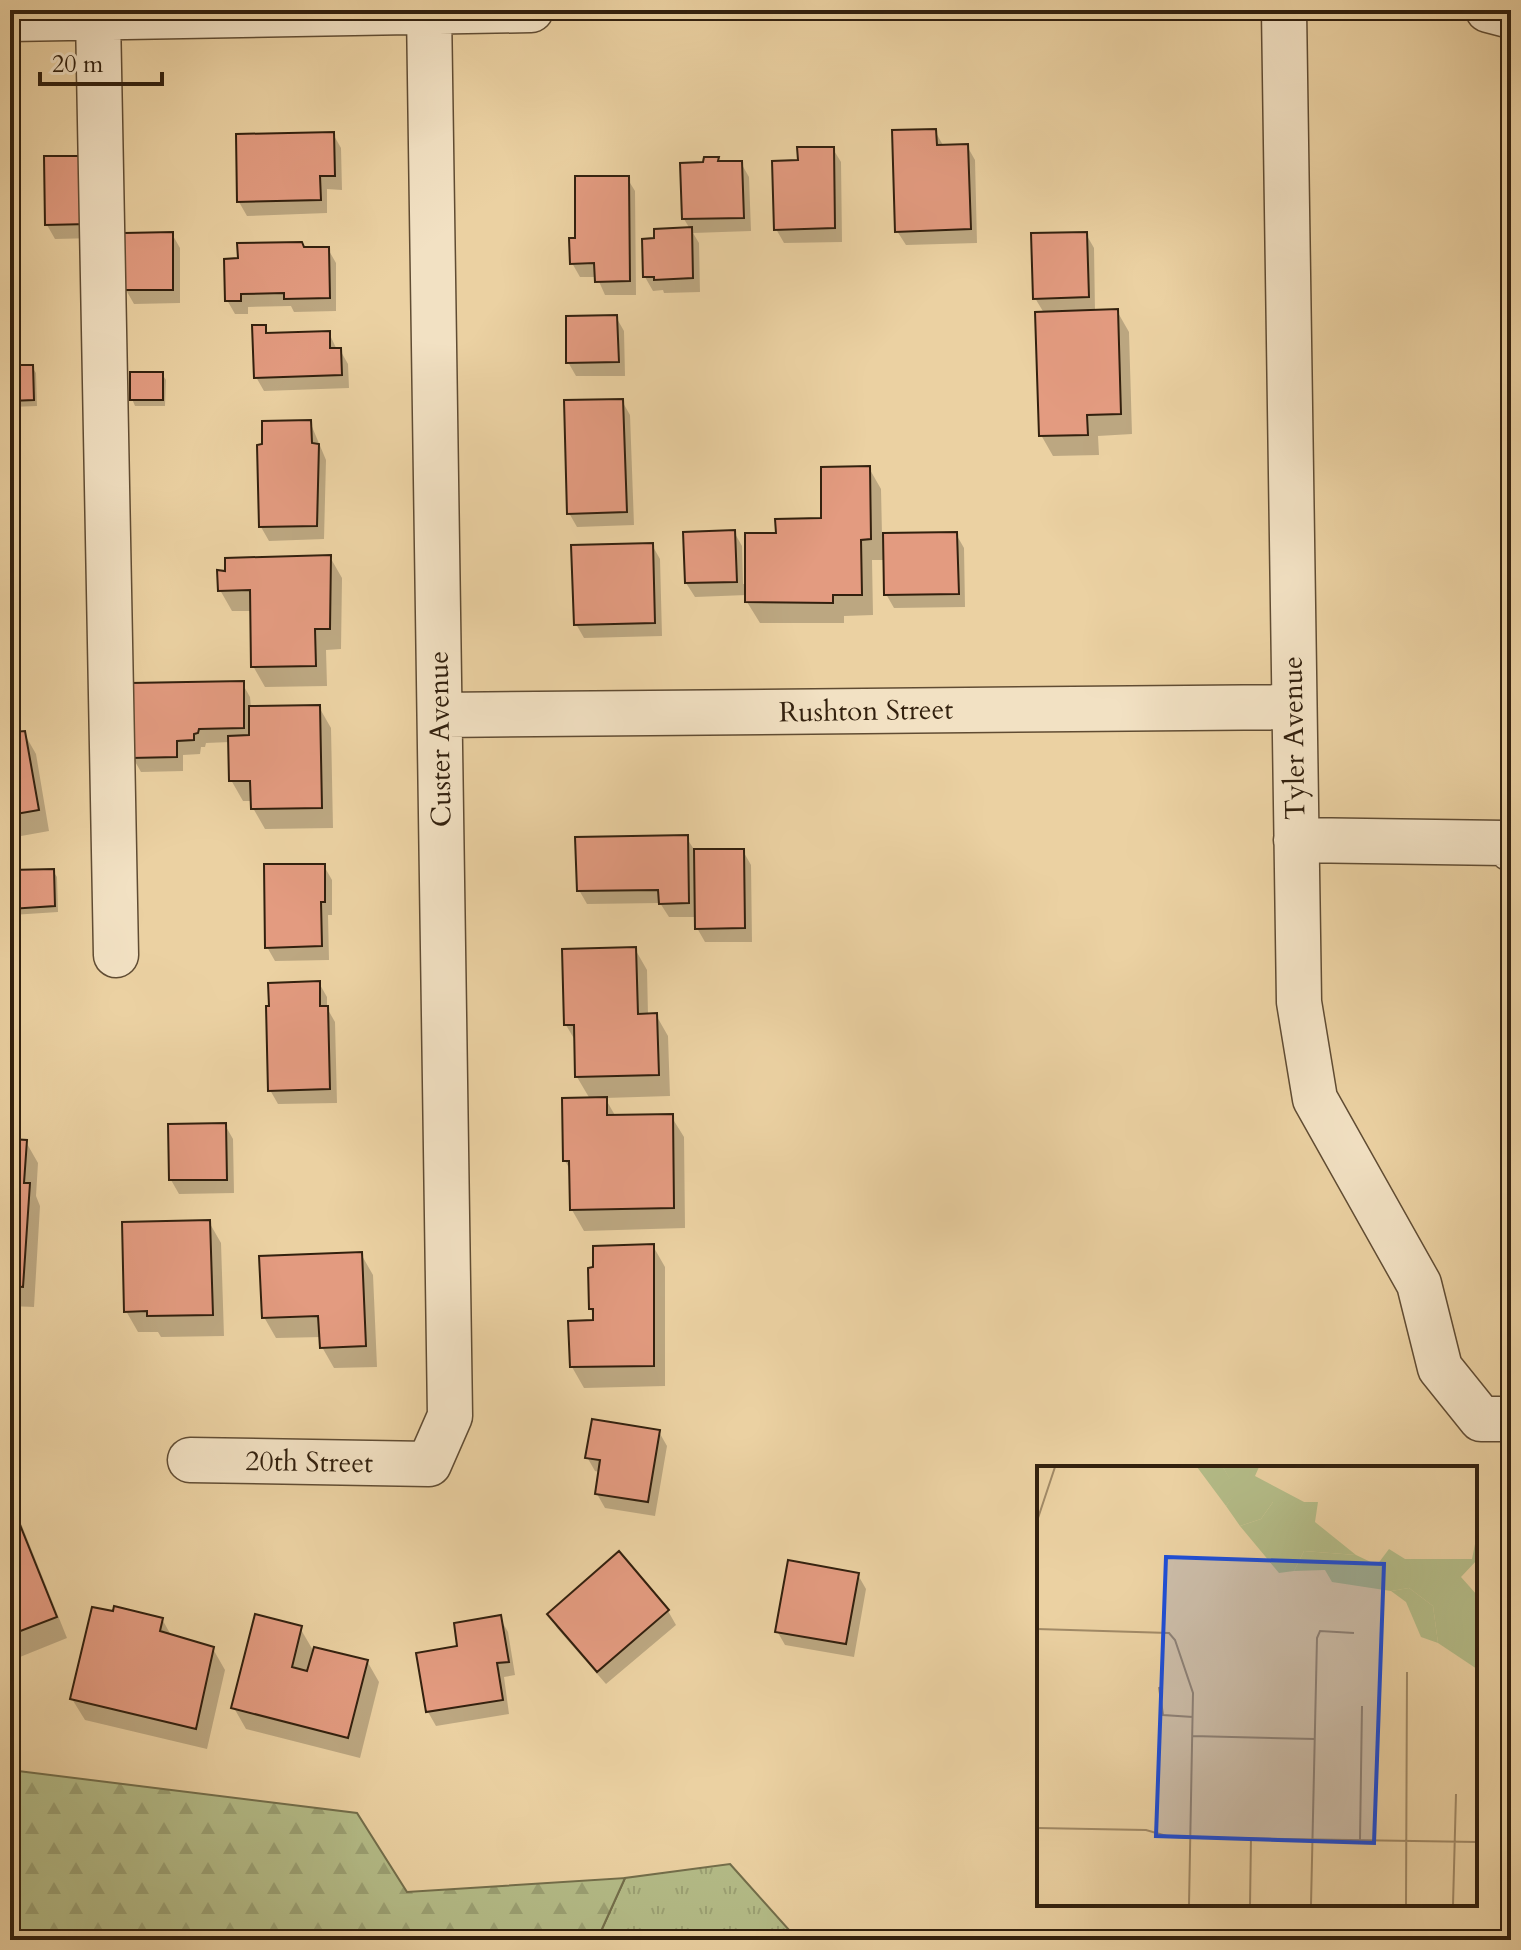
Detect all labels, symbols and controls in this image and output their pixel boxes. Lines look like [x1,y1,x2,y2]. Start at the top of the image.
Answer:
scale bar [40,36,162,86]
text: 20 m [52,48,104,81]
street label: Custer Avenue [419,651,461,827]
street label: Tyler Avenue [1274,656,1314,820]
street label: Rushton Street [779,690,954,732]
street label: 20th Street [245,1442,373,1482]
inset map [1037,1466,1477,1906]

